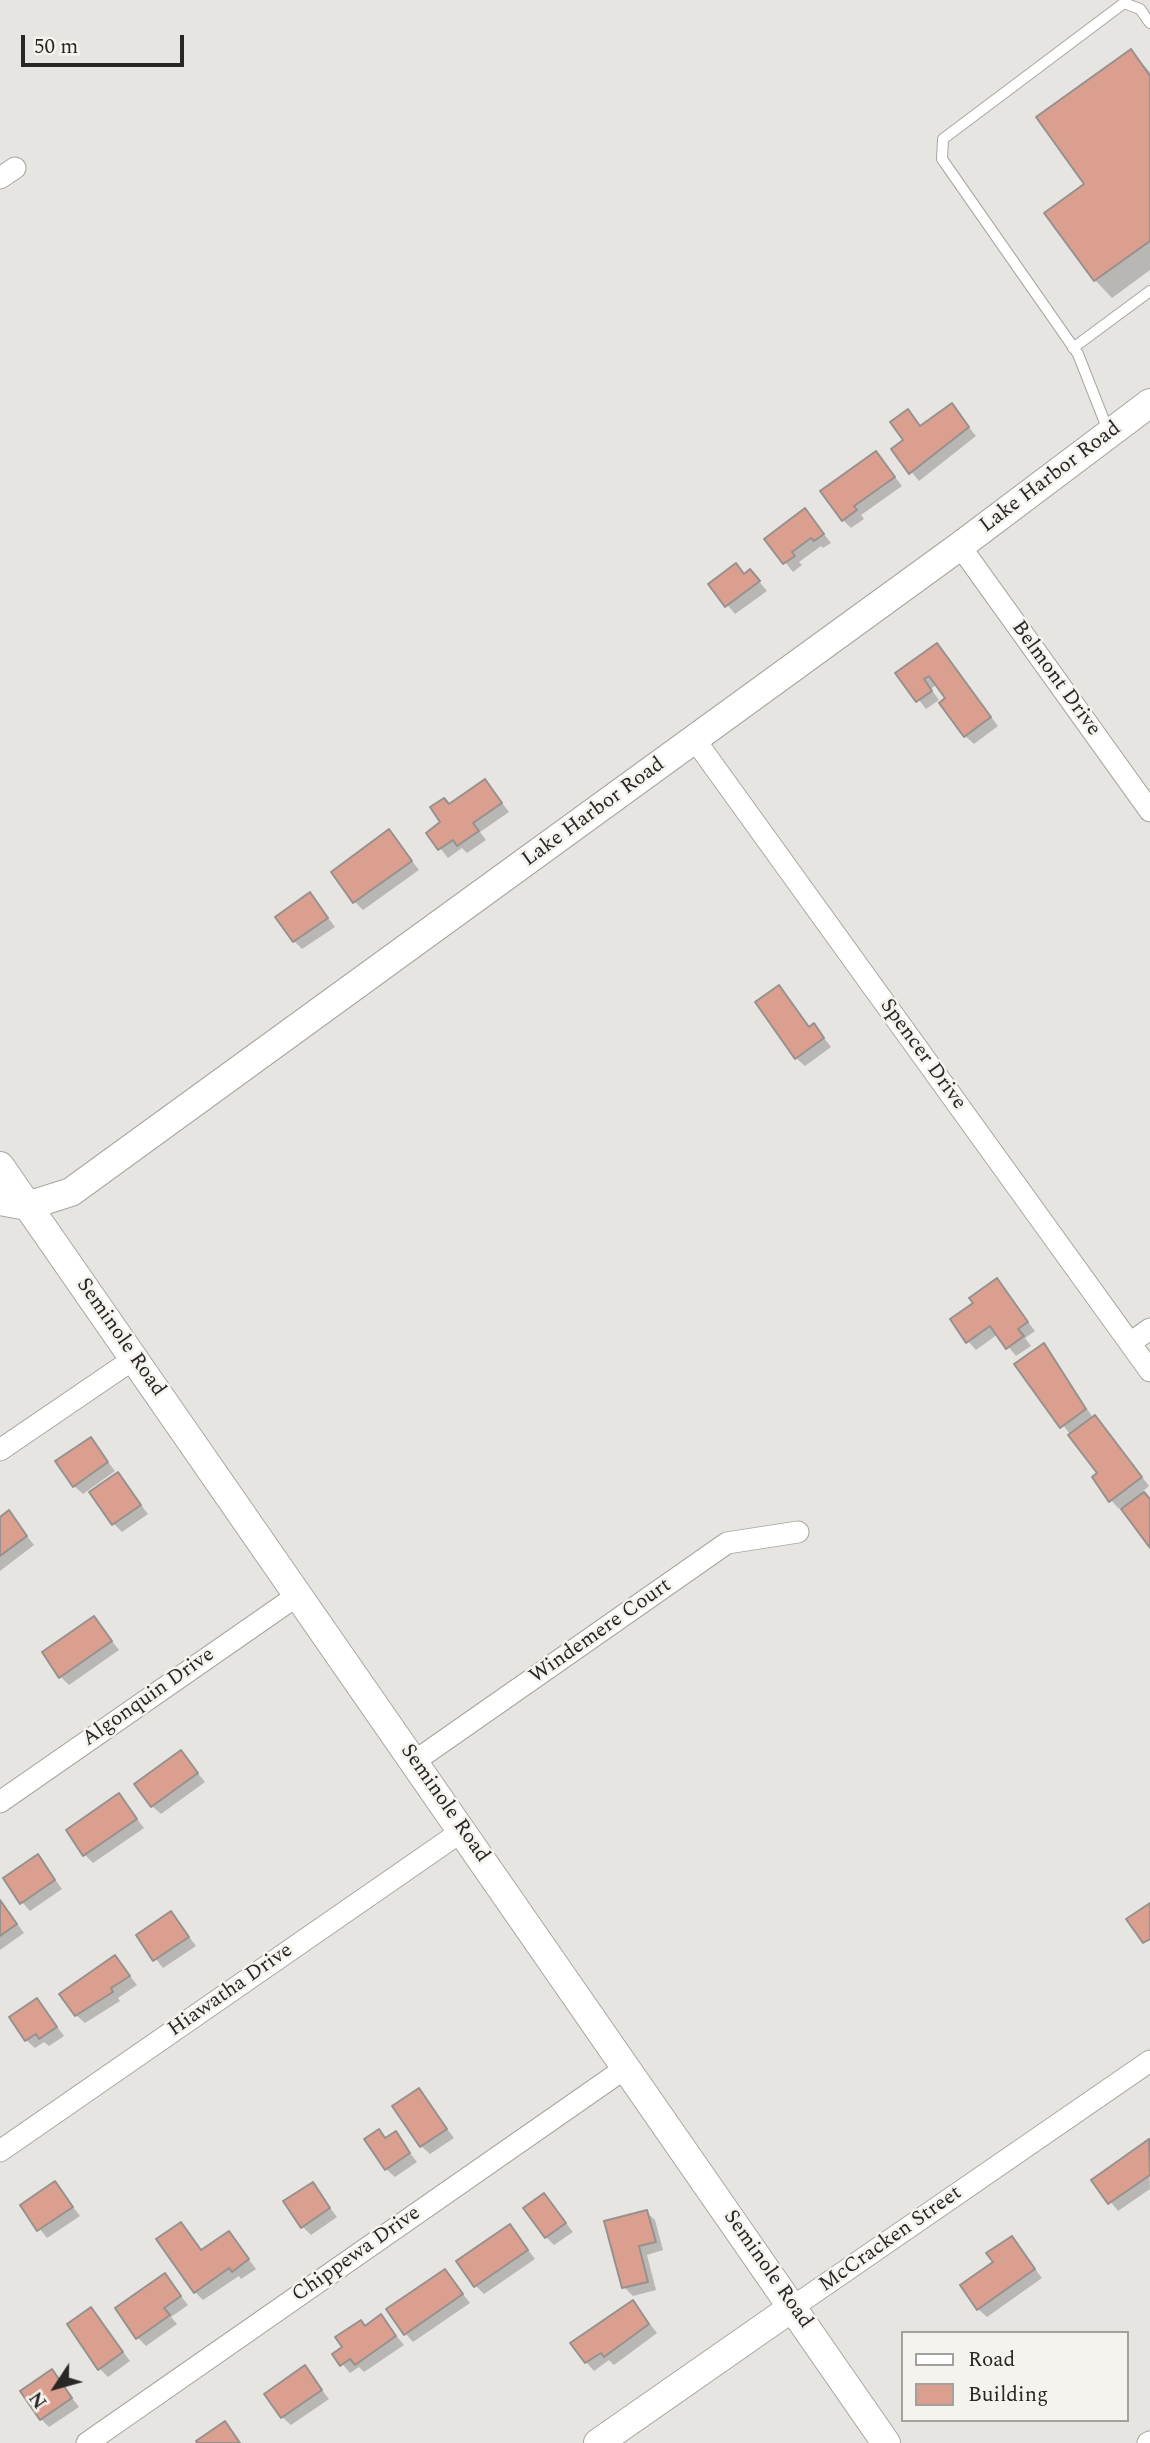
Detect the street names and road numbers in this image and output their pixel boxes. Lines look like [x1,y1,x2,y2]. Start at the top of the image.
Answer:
street label: Lake Harbor Road [976,417,1126,539]
street label: Belmont Drive [1005,617,1105,741]
street label: Lake Harbor Road [518,753,670,873]
street label: Spencer Drive [873,995,971,1115]
street label: Seminole Road [70,1274,170,1402]
street label: Windemere Court [525,1574,677,1690]
street label: Algonquin Drive [78,1643,220,1753]
street label: Seminole Road [394,1740,494,1868]
street label: Hiawatha Drive [164,1939,298,2043]
street label: McCracken Street [815,2181,967,2299]
street label: Chippewa Drive [288,2201,426,2309]
street label: Seminole Road [717,2206,817,2334]

